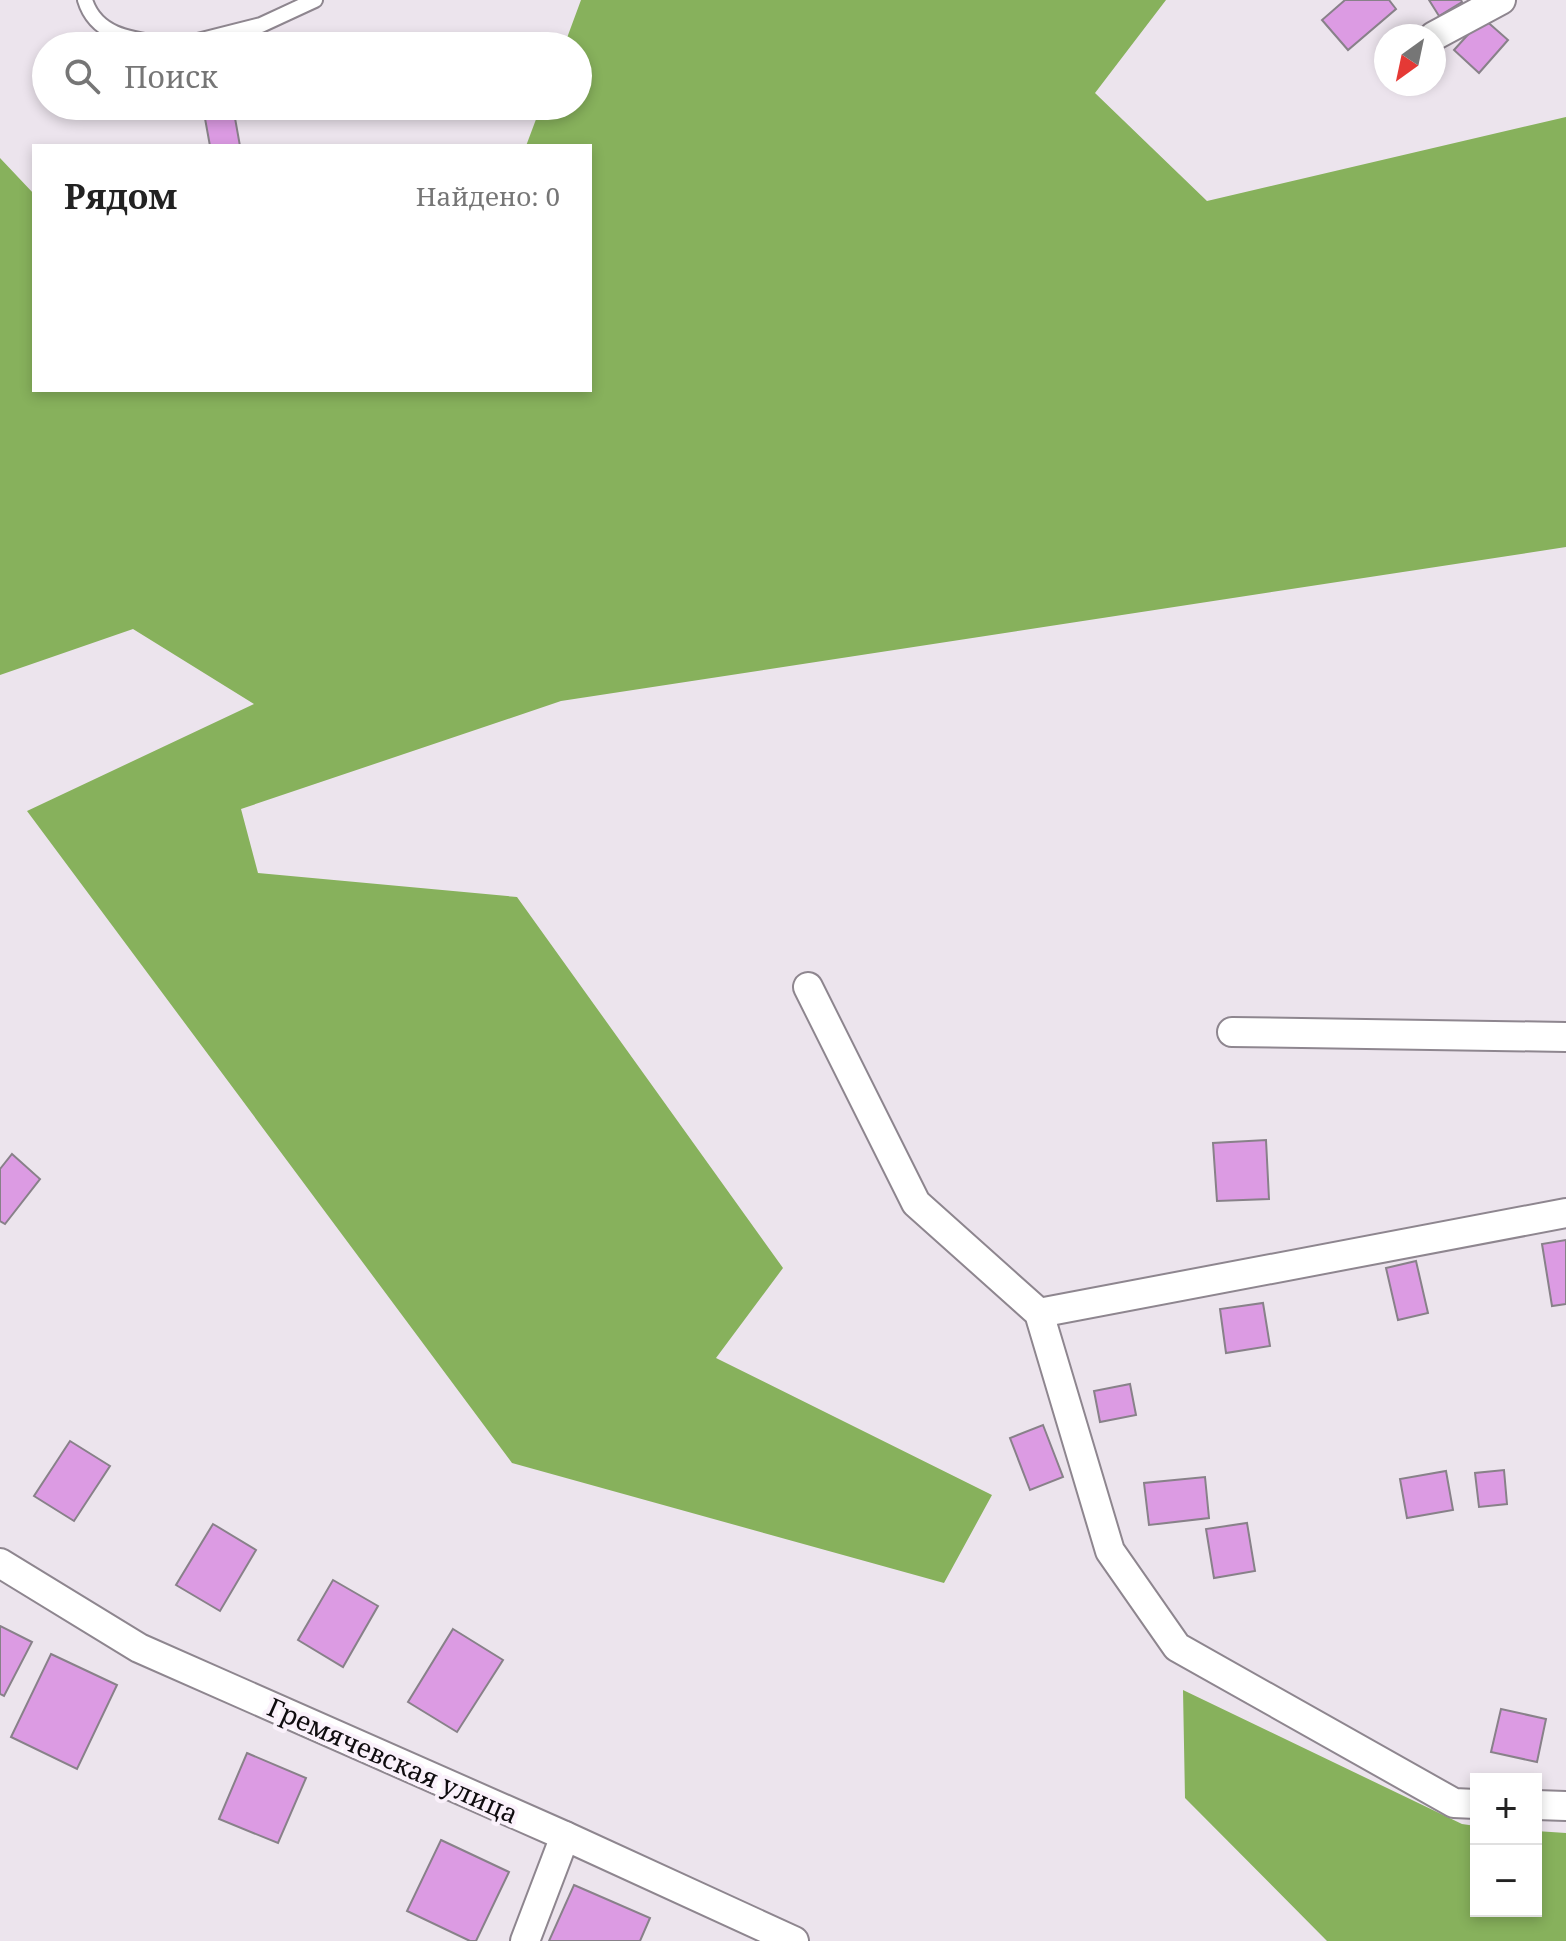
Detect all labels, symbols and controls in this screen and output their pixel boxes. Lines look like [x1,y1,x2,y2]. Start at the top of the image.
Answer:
north arrow [1374,24,1446,96]
search box [32,32,592,120]
icon: search [60,54,104,98]
text: Поиск [124,56,218,97]
text: Рядом [64,173,177,219]
text: Найдено: 0 [416,178,560,214]
street label: Гремячевская улица [262,1688,524,1832]
map controls [1470,1773,1542,1917]
button: + [1470,1773,1542,1845]
button: − [1470,1845,1542,1917]

